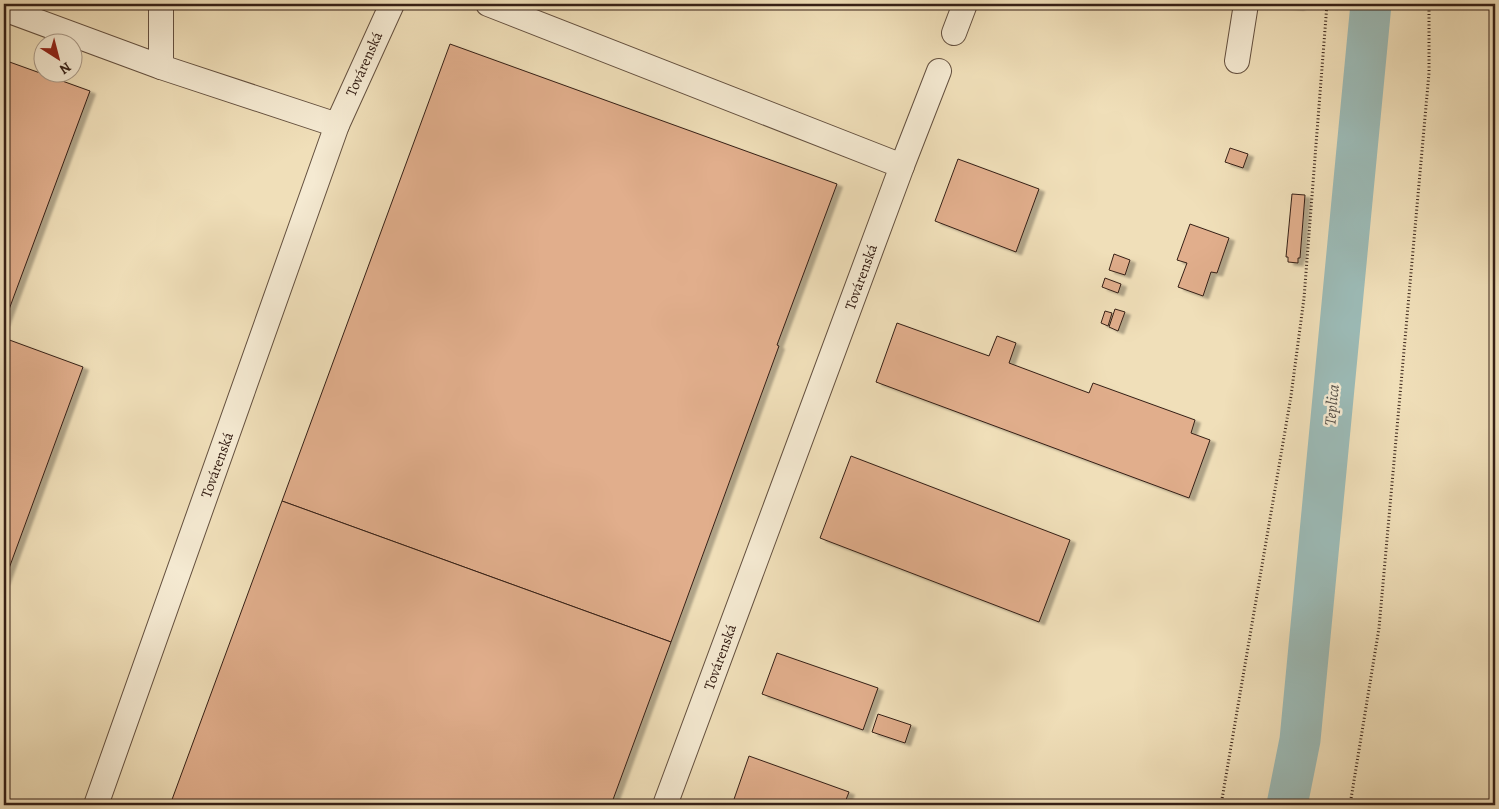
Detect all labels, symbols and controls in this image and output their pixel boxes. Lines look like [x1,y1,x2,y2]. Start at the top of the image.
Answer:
street label: Továrenská [341,29,387,99]
north arrow [32,32,82,82]
text: N [56,57,75,79]
street label: Továrenská [840,241,882,313]
water label: Teplica [1319,383,1345,427]
street label: Továrenská [196,429,238,501]
street label: Továrenská [699,621,741,693]

